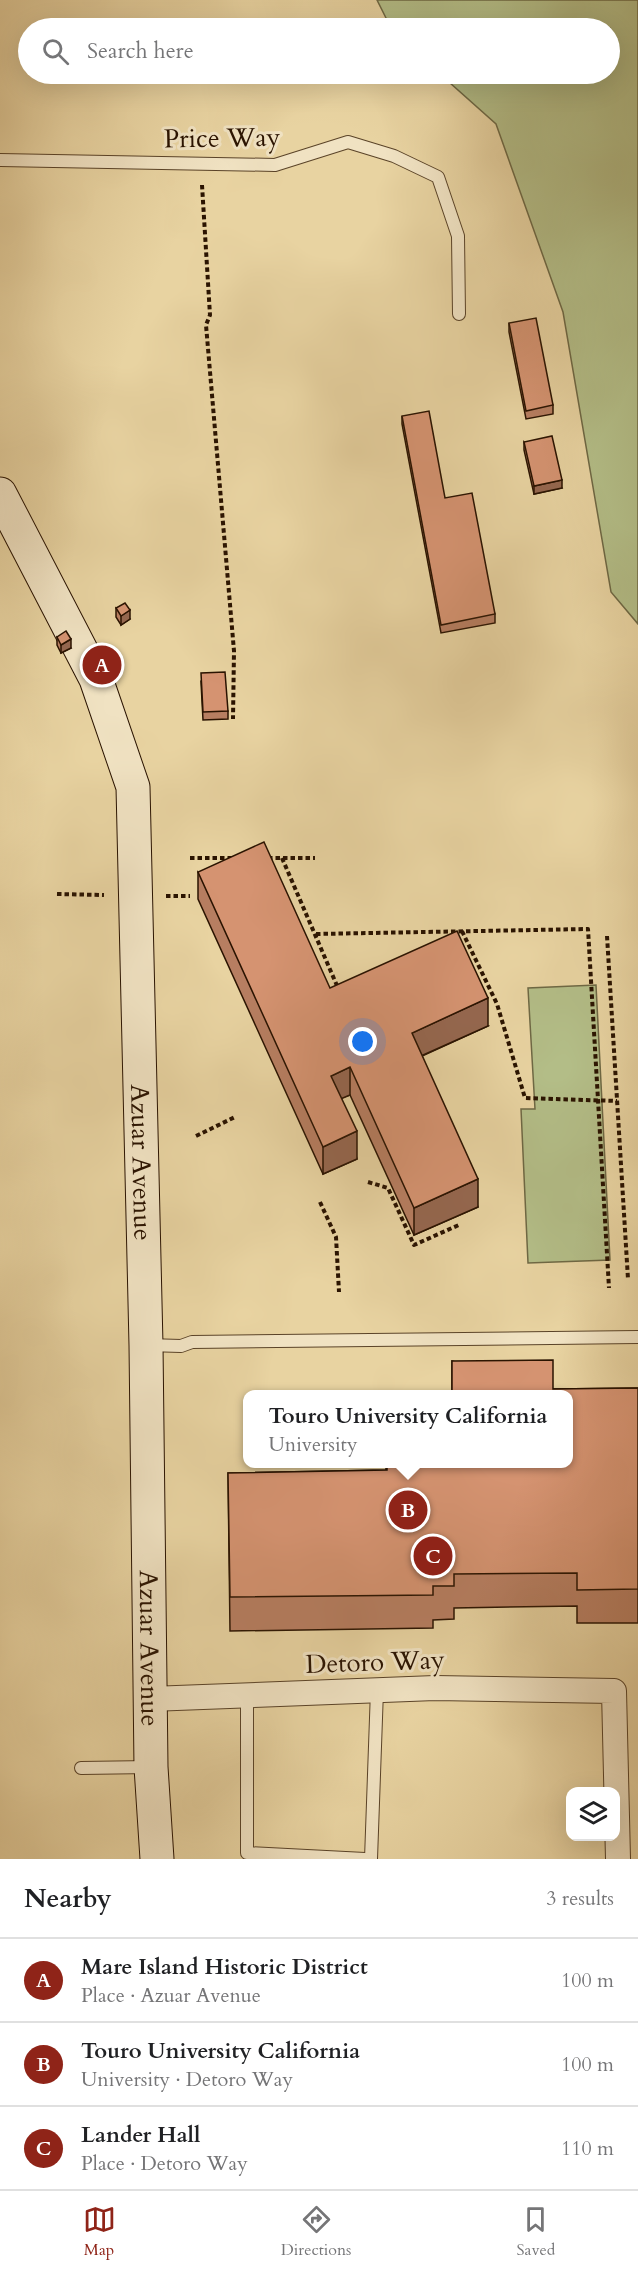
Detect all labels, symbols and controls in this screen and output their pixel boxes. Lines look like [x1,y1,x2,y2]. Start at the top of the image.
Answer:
search box [18,18,620,84]
icon: search [39,35,72,68]
text: Search here [87,36,194,66]
street label: Price Way [163,119,281,157]
pin: A [82,642,122,688]
your location [348,1027,377,1056]
street label: Azuar Avenue [122,1084,161,1241]
popup [243,1390,573,1468]
text: Touro University California [268,1401,548,1431]
text: University [268,1431,357,1458]
pin: B [388,1488,428,1532]
pin: C [414,1534,452,1578]
street label: Azuar Avenue [131,1570,168,1727]
street label: Detoro Way [305,1642,446,1682]
map controls [566,1787,620,1841]
button: layers [566,1787,620,1841]
text: Nearby [24,1881,112,1916]
text: 3 results [546,1885,614,1912]
text: Mare Island Historic District [81,1952,368,1982]
text: A [36,1967,51,1994]
text: 100 m [561,1967,614,1994]
text: Place · Azuar Avenue [81,1982,261,2009]
text: Touro University California [81,2036,360,2066]
text: B [36,2051,51,2078]
text: 100 m [561,2051,614,2078]
text: University · Detoro Way [81,2066,293,2093]
text: Lander Hall [81,2120,200,2150]
text: C [36,2135,51,2162]
text: 110 m [561,2135,614,2162]
text: Place · Detoro Way [81,2150,248,2177]
tab: Map [83,2203,116,2261]
tab: Directions [281,2203,351,2261]
tab: Saved [517,2203,555,2261]

